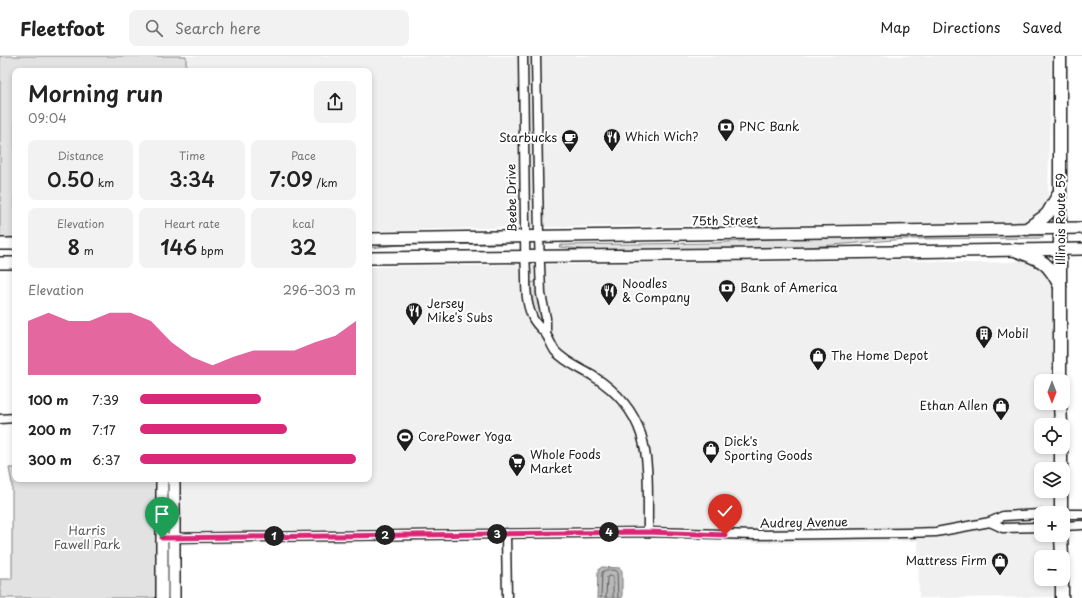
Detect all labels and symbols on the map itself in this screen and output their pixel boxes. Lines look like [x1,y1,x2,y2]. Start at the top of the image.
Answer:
bank icon: PNC Bank [716,117,736,142]
place label: PNC Bank [739,117,799,135]
restaurant icon: Which Wich? [602,127,622,152]
place label: Which Wich? [625,127,698,145]
place label: Starbucks [499,128,557,146]
cafe icon: Starbucks [560,128,580,153]
street label: Beebe Drive [501,164,521,232]
street label: Illinois Route 59 [1051,173,1069,265]
street label: 75th Street [692,210,758,230]
place label: Noodles & Company [622,274,690,306]
bank icon: Bank of America [717,278,737,303]
place label: Bank of America [740,278,838,296]
restaurant icon: Noodles & Company [599,281,619,306]
place label: Jersey Mike's Subs [427,294,493,326]
restaurant icon: Jersey Mike's Subs [404,301,424,326]
building icon: Mobil [974,324,994,349]
place label: Mobil [997,324,1029,342]
shop icon: The Home Depot [808,346,828,371]
place label: The Home Depot [831,346,928,364]
north arrow [1034,374,1070,410]
place label: Ethan Allen [920,396,988,414]
shop icon: Ethan Allen [991,396,1011,421]
sports icon: CorePower Yoga [395,427,415,452]
place label: CorePower Yoga [418,427,512,445]
place label: Dick's Sporting Goods [724,432,813,464]
shop icon: Dick's Sporting Goods [701,439,721,464]
place label: Whole Foods Market [530,445,601,477]
supermarket icon: Whole Foods Market [507,452,527,477]
pin [708,494,742,535]
pin [145,497,179,538]
street label: Audrey Avenue [760,512,848,532]
park label: Harris Fawell Park [54,521,120,553]
pin: 4 [599,522,619,542]
pin: 3 [487,524,507,544]
pin: 2 [375,525,395,545]
pin: 1 [264,526,284,546]
place label: Mattress Firm [906,551,987,569]
shop icon: Mattress Firm [990,551,1010,576]

